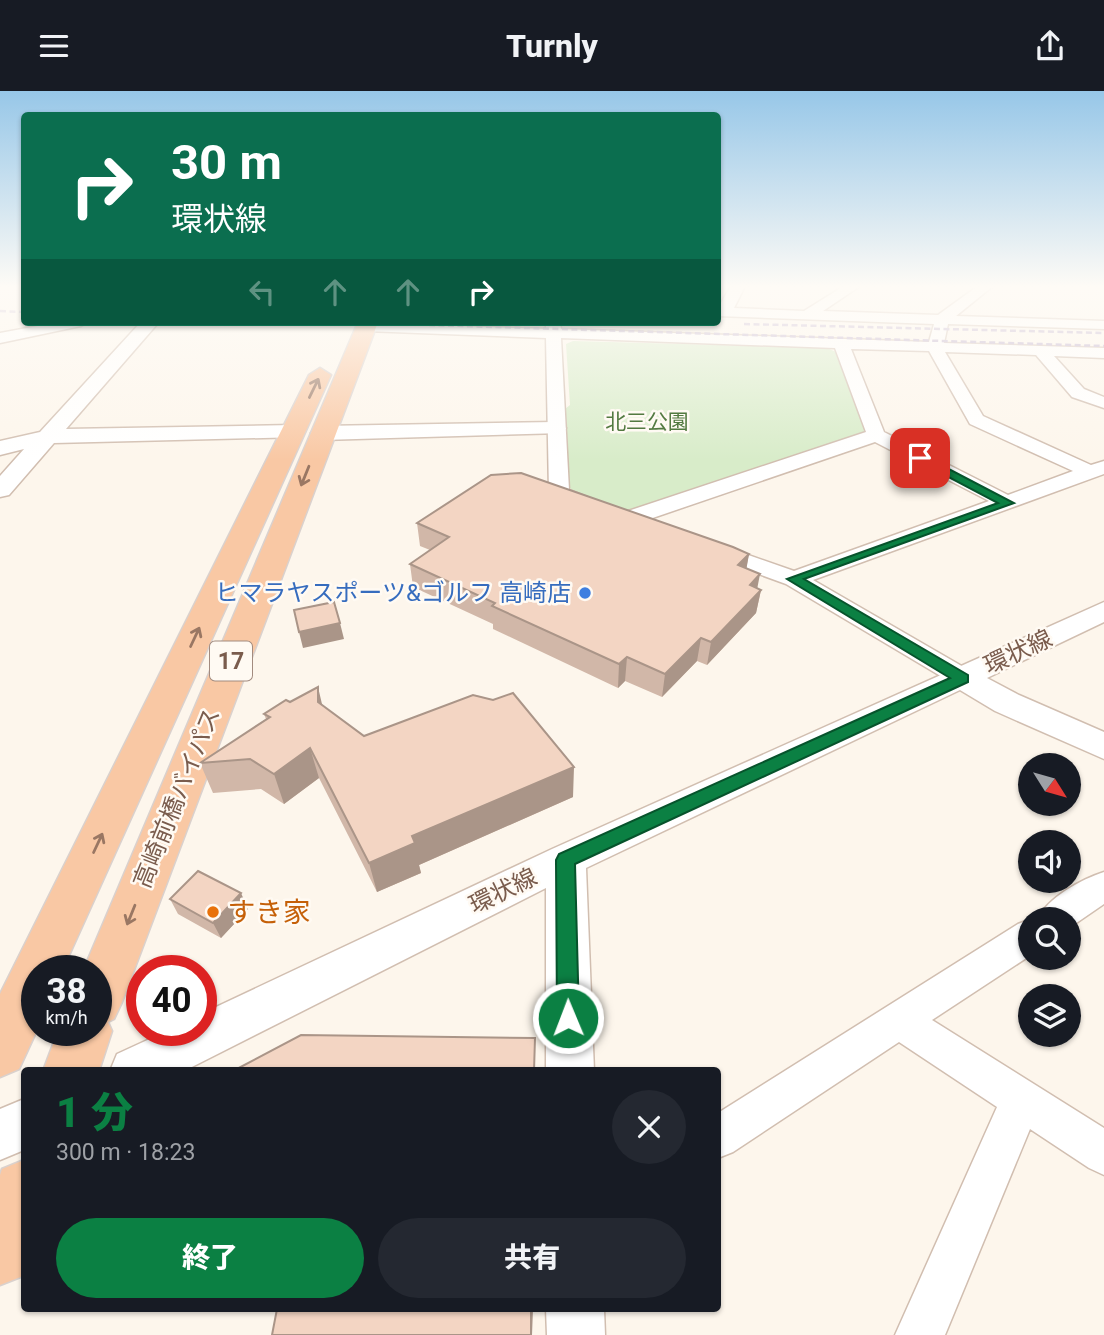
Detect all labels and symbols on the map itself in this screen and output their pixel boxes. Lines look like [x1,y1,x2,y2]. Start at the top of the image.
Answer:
one-way arrow [308,378,321,399]
park label: 北三公園 [605,410,689,434]
pin [890,428,950,488]
one-way arrow [298,464,311,486]
place label: ヒマラヤスポーツ&ゴルフ 高崎店 [215,579,571,607]
marker: ヒマラヤスポーツ&ゴルフ 高崎店 [577,585,593,601]
street label: 環状線 [979,624,1057,680]
one-way arrow [190,627,203,648]
road number: 17 [210,641,252,681]
street label: 高崎前橋バイパス [128,704,226,892]
north arrow [1018,753,1082,815]
one-way arrow [92,833,105,854]
street label: 環状線 [465,863,541,919]
place label: すき家 [227,896,311,929]
one-way arrow [123,903,136,925]
marker: すき家 [205,904,221,920]
speed limit sign: 40 [126,955,217,1046]
position arrow [531,981,605,1055]

